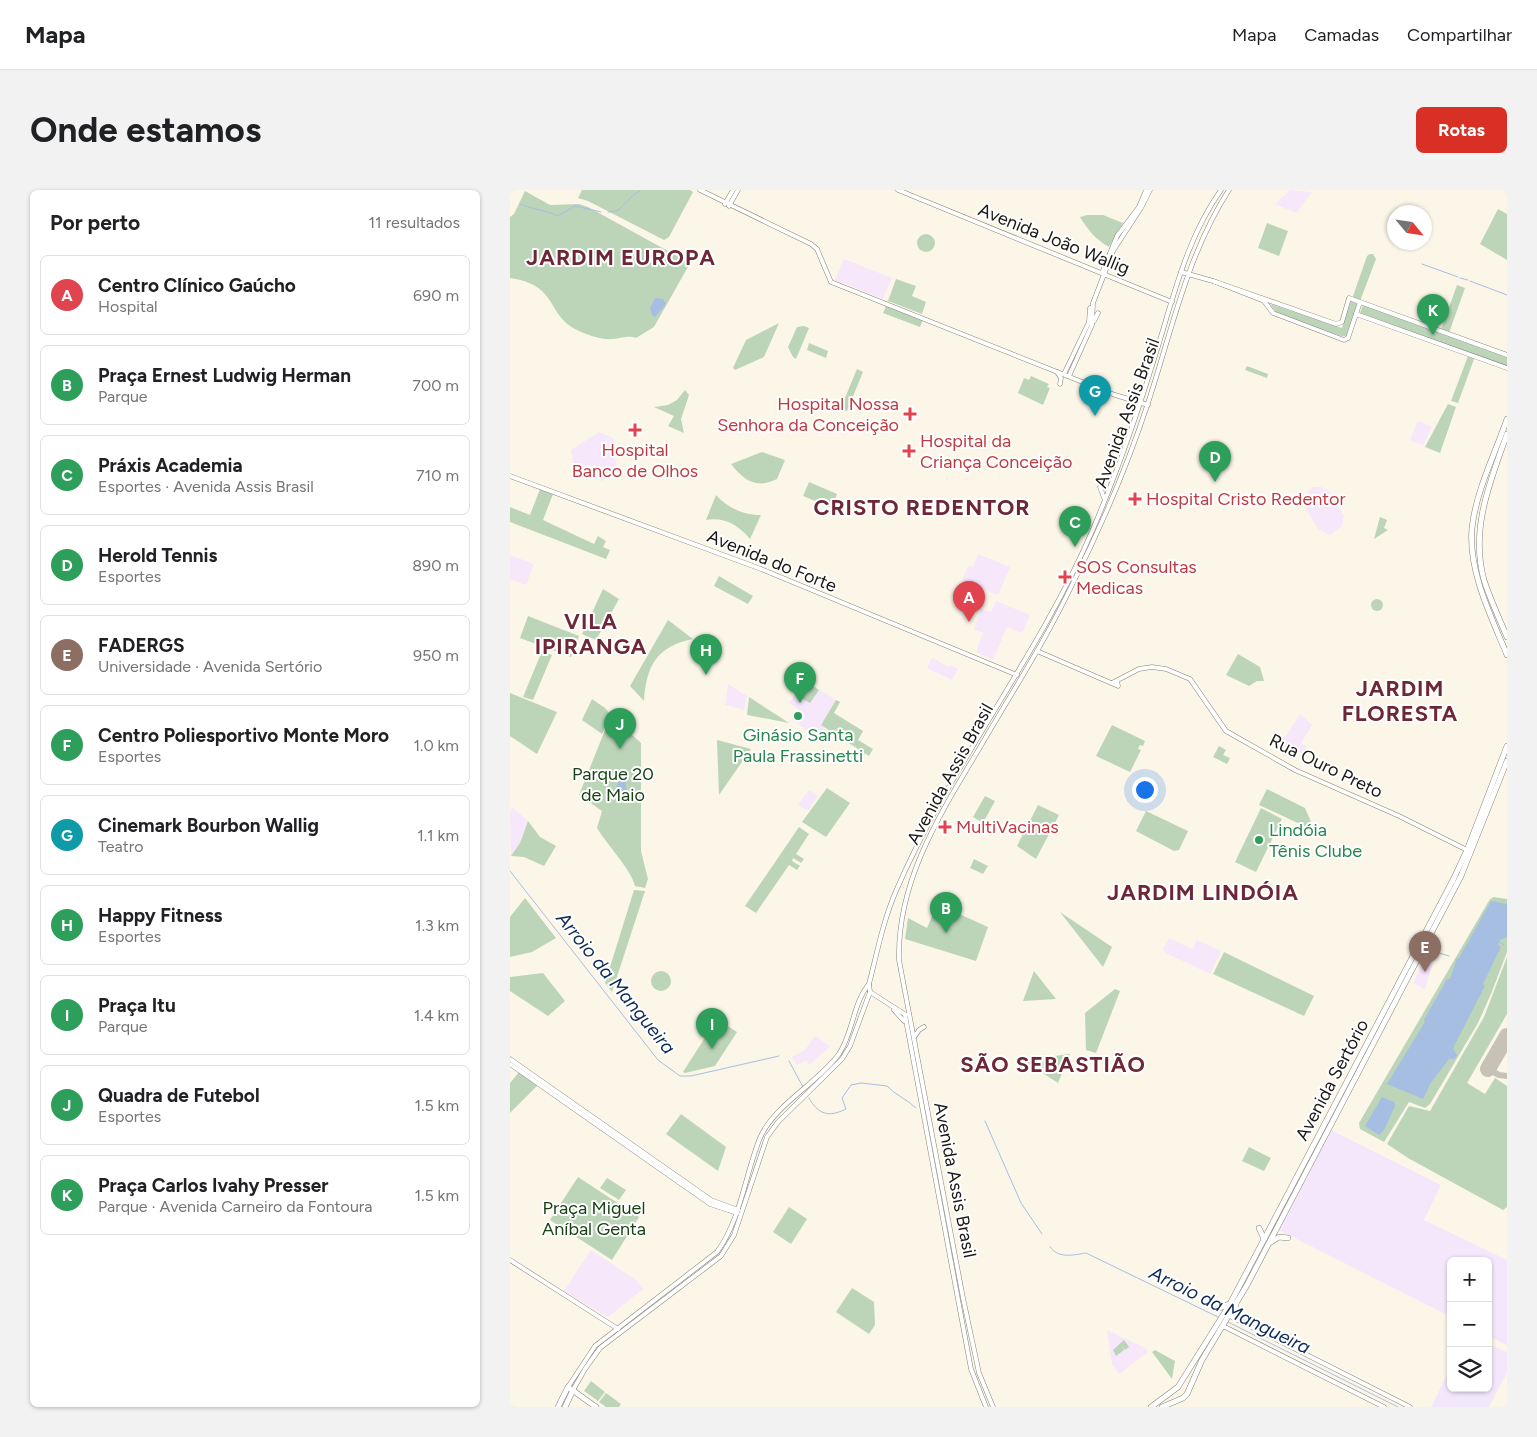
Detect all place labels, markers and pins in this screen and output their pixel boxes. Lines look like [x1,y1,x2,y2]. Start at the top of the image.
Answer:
pin: K [1417,294,1449,335]
pin: G [1079,375,1111,416]
place label: Hospital Nossa Senhora da Conceição [717,393,899,436]
marker: Hospital Nossa Senhora da Conceição [903,407,917,421]
marker: Hospital Banco de Olhos [628,423,642,437]
place label: Hospital da Criança Conceição [920,430,1072,473]
place label: Hospital Banco de Olhos [572,439,698,482]
pin: D [1199,441,1231,482]
marker: Hospital da Criança Conceição [902,444,916,458]
place label: Hospital Cristo Redentor [1146,488,1346,510]
marker: Hospital Cristo Redentor [1128,492,1142,506]
pin: C [1059,506,1091,547]
place label: SOS Consultas Medicas [1076,556,1197,599]
marker: SOS Consultas Medicas [1058,570,1072,584]
pin: A [953,581,985,622]
pin: H [690,634,722,675]
pin: F [784,662,816,703]
pin: J [604,708,636,749]
marker: Ginásio Santa Paula Frassinetti [792,710,804,722]
place label: Ginásio Santa Paula Frassinetti [733,724,863,767]
place label: MultiVacinas [956,816,1059,838]
place label: Lindóia Tênis Clube [1269,819,1362,862]
marker: MultiVacinas [938,820,952,834]
marker: Lindóia Tênis Clube [1253,834,1265,846]
pin: B [930,892,962,933]
pin: E [1409,931,1441,972]
pin: I [696,1008,728,1049]

